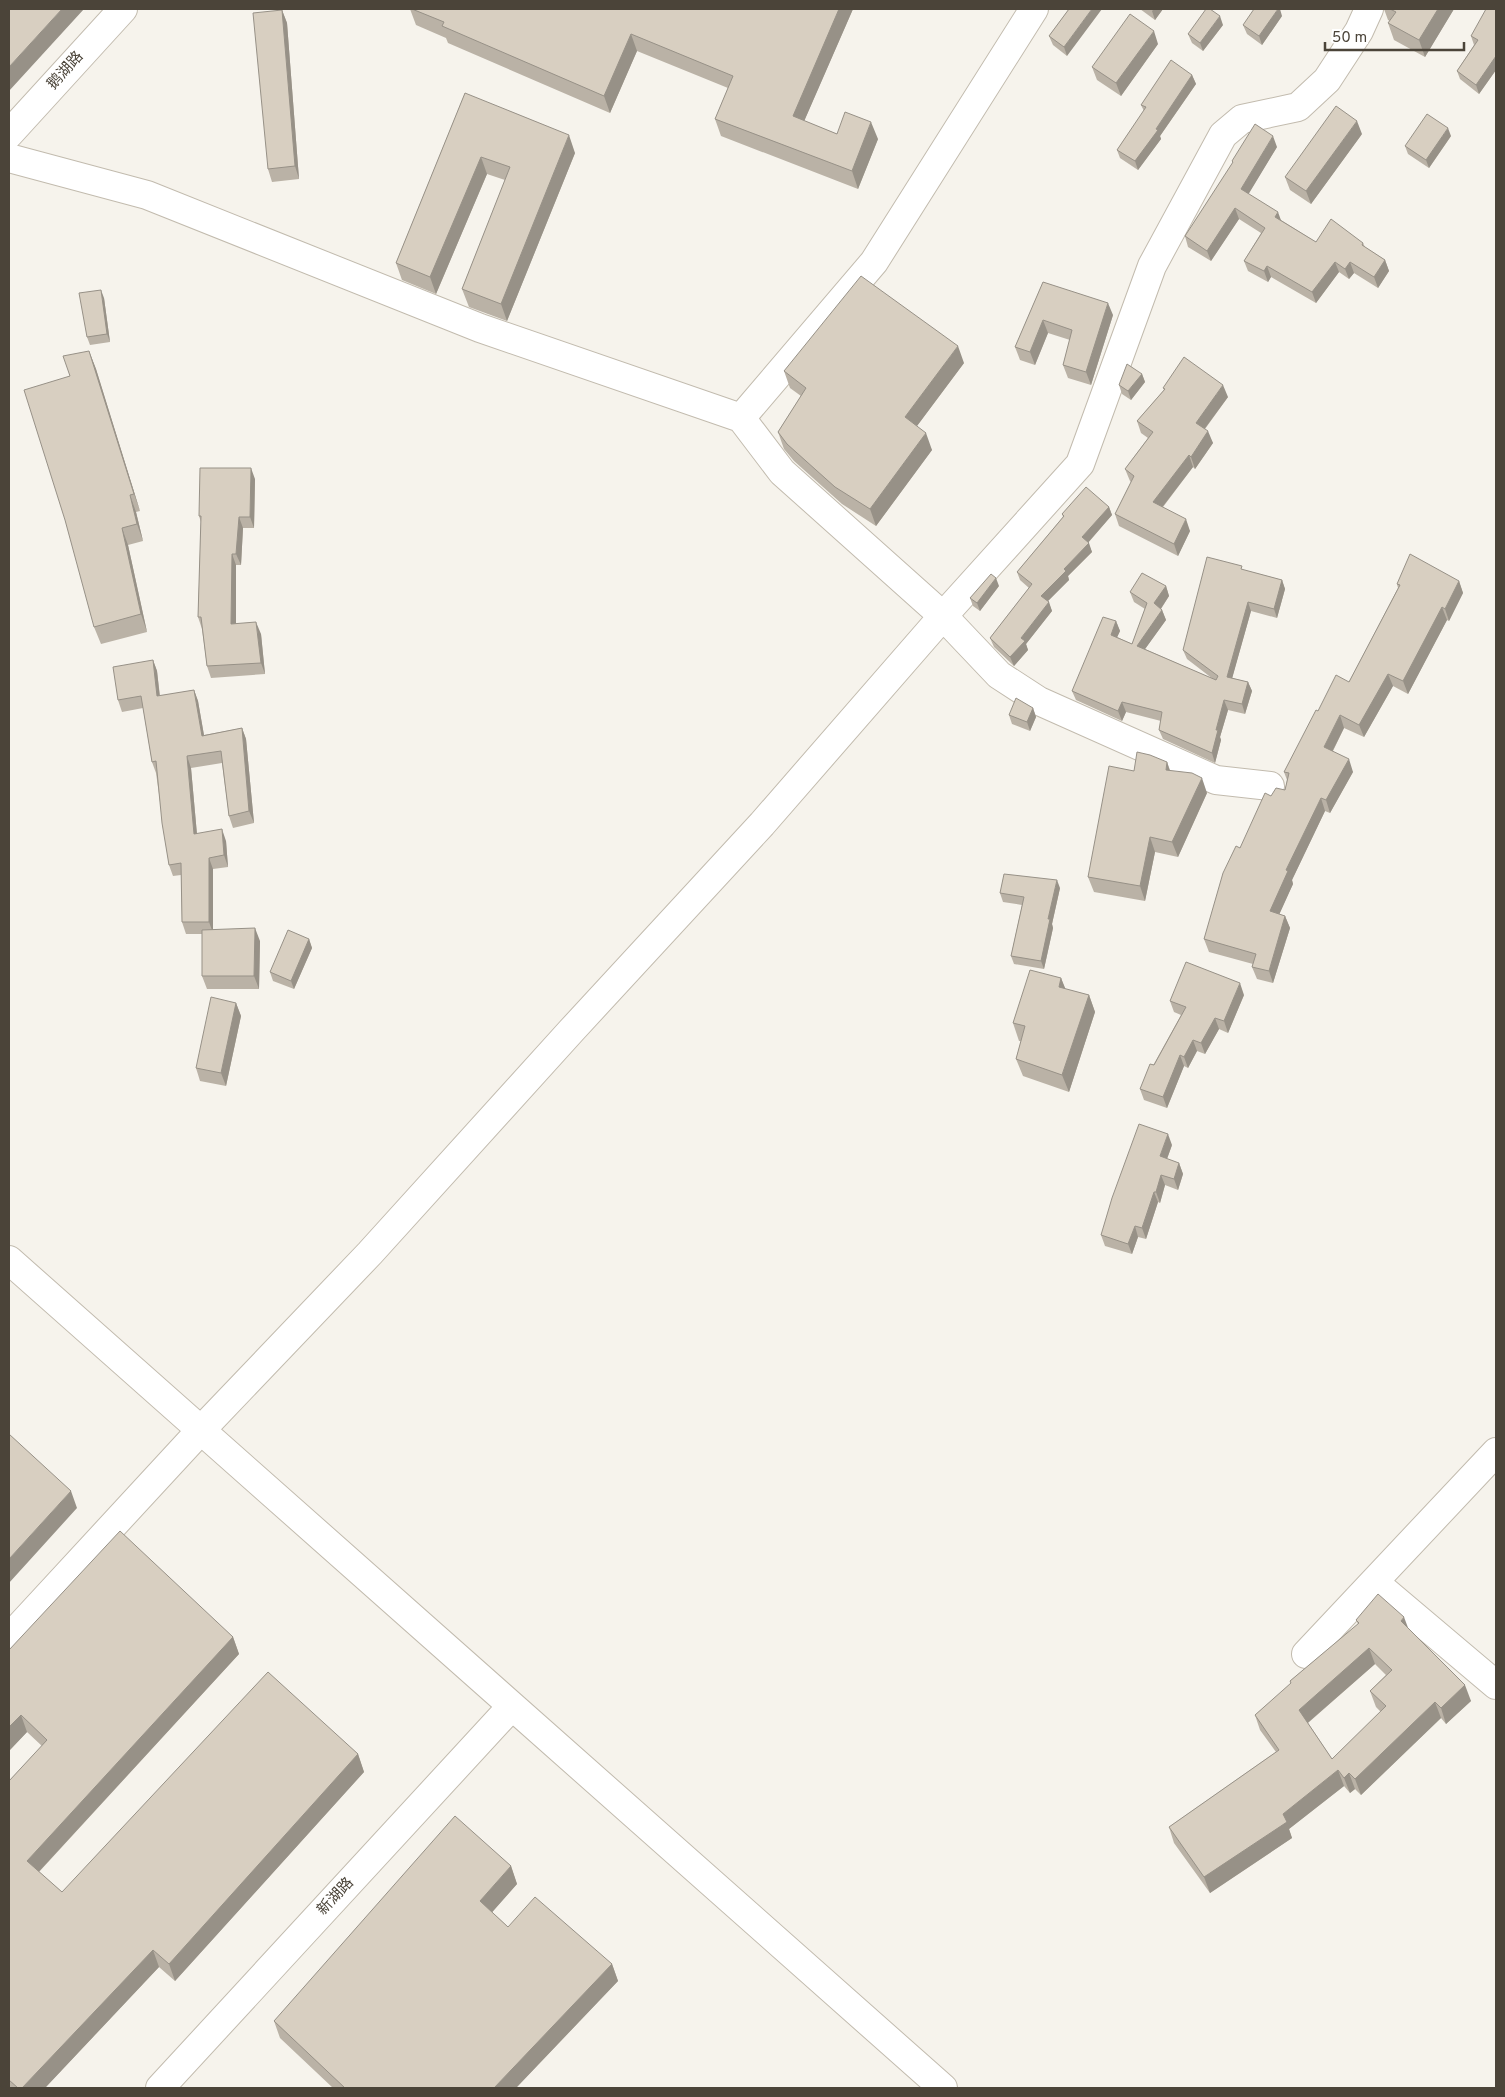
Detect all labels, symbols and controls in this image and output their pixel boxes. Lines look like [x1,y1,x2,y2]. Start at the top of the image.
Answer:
scale bar [1325,20,1464,52]
text: 50 m [1332,29,1367,48]
street label: 鹅湖路 [43,47,88,94]
street label: 新湖路 [314,1874,358,1920]

